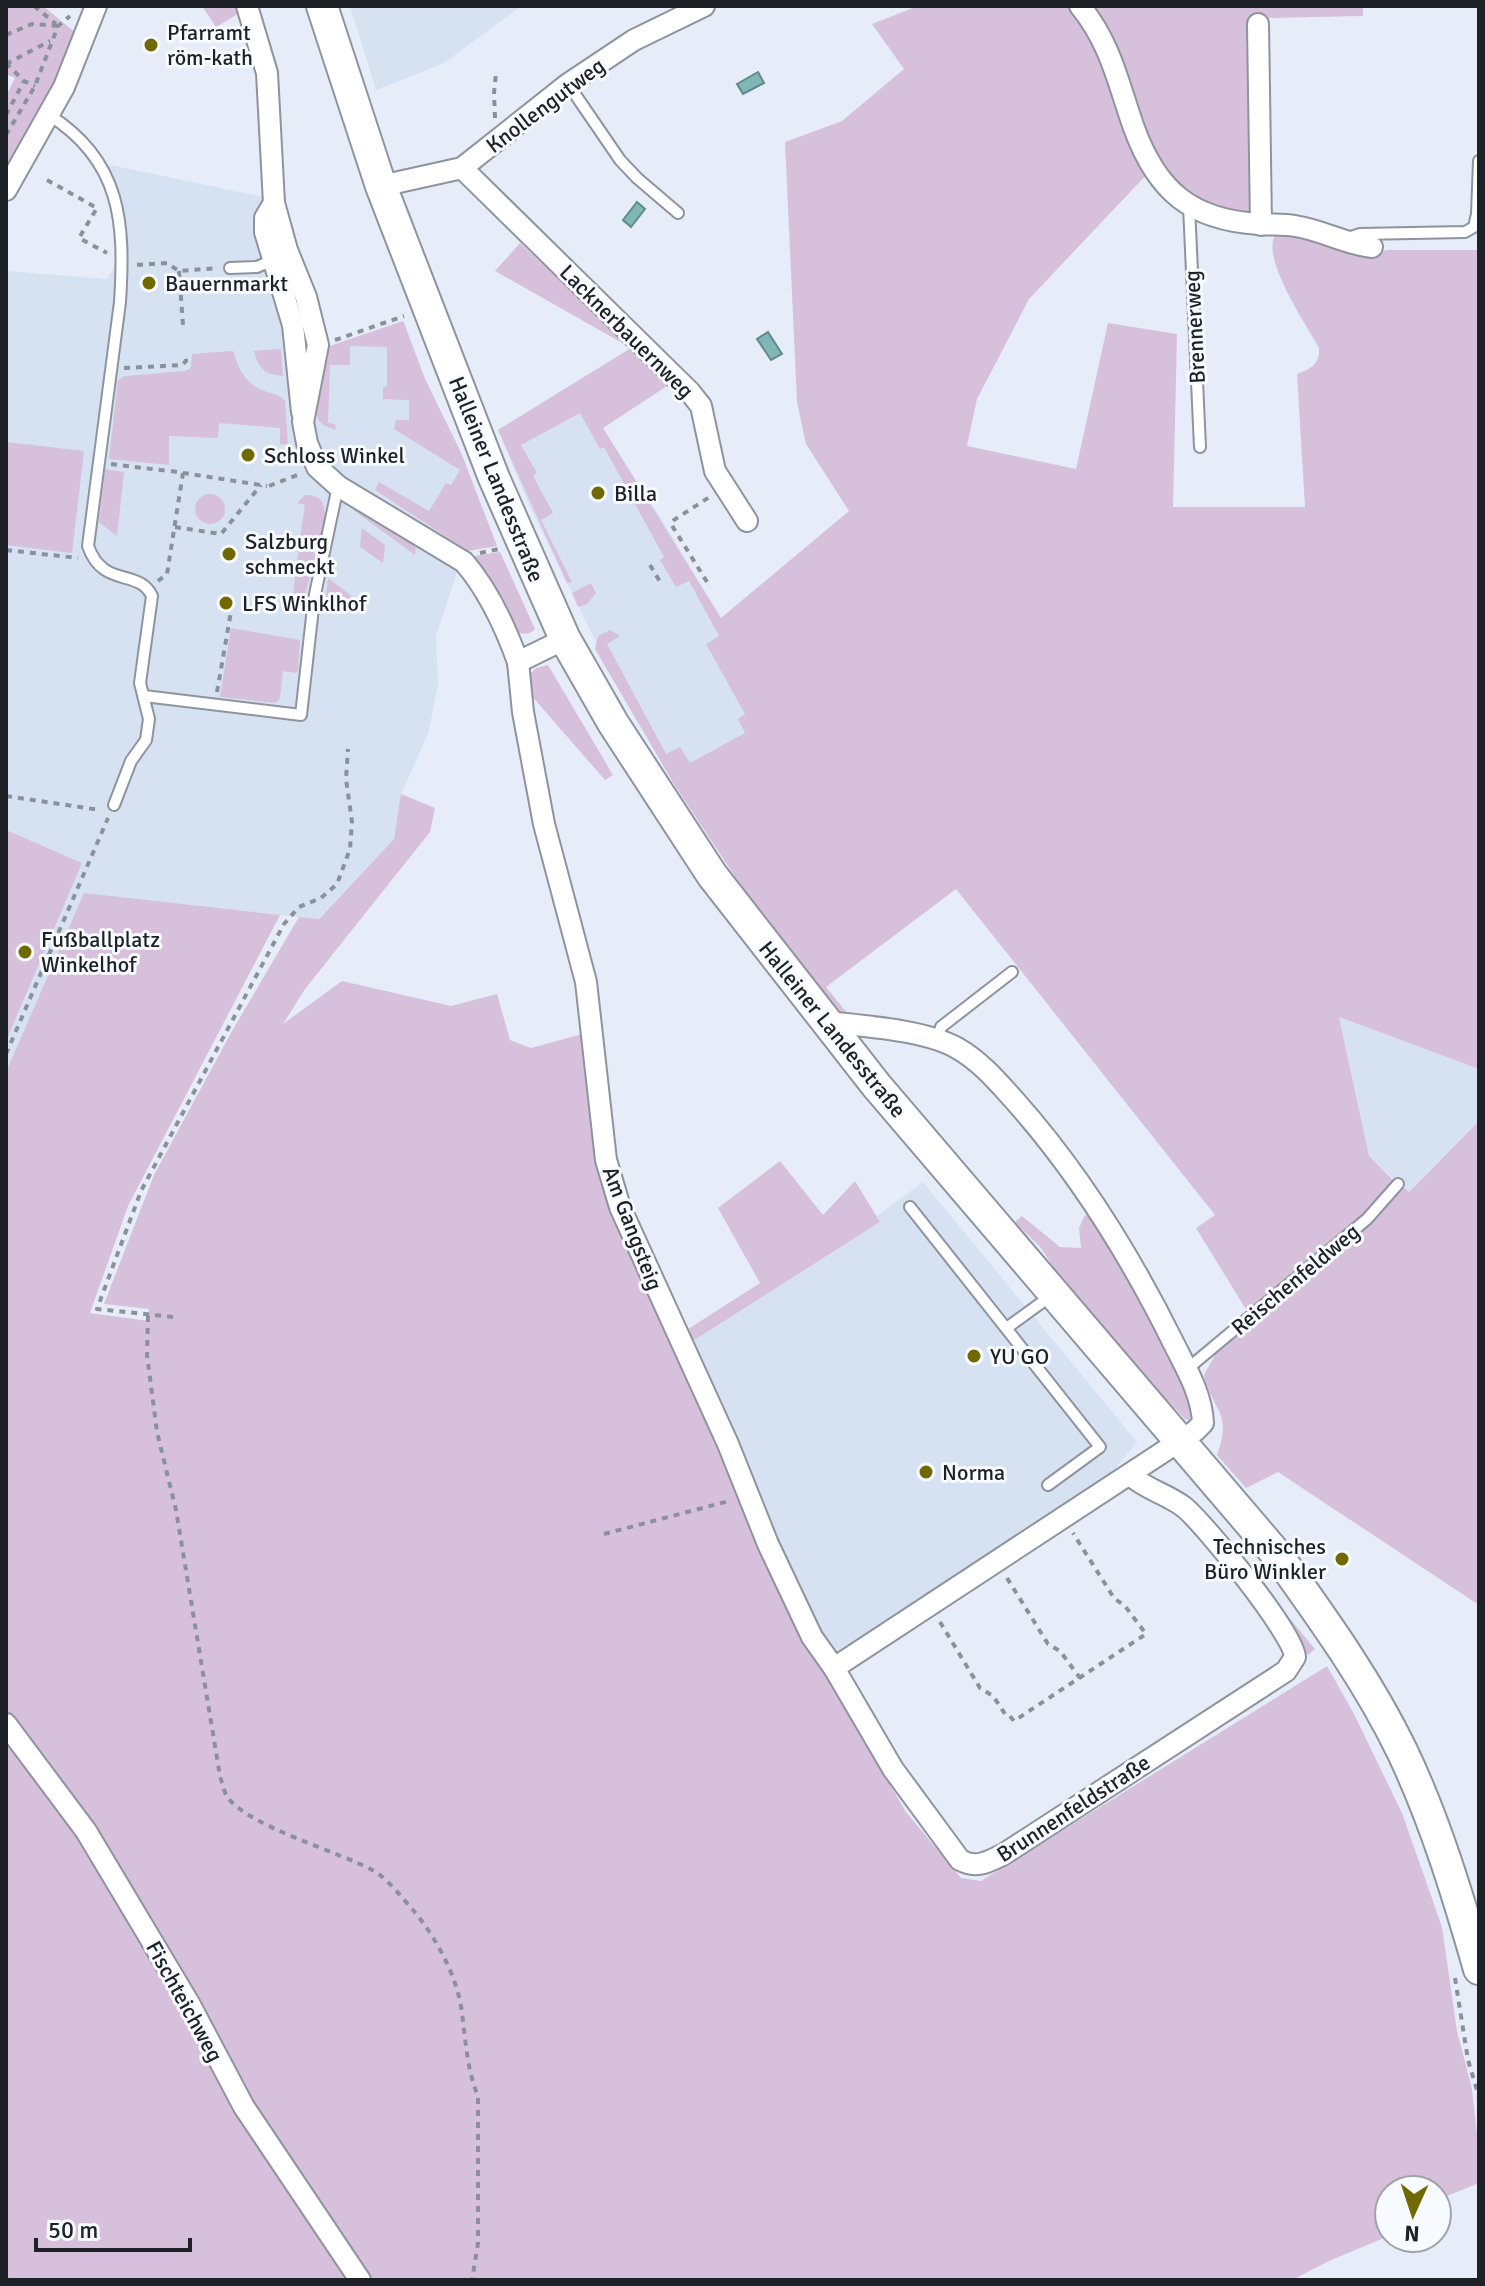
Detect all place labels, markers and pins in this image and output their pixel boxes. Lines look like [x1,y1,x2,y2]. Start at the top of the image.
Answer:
place label: Pfarramt röm-kath [167,19,253,71]
marker: Pfarramt röm-kath [142,36,160,54]
place label: Bauernmarkt [165,270,288,297]
marker: Bauernmarkt [140,274,158,292]
place label: Schloss Winkel [264,442,405,469]
marker: Schloss Winkel [239,446,257,464]
place label: Billa [614,480,657,507]
marker: Billa [589,484,607,502]
place label: Salzburg schmeckt [245,528,335,580]
marker: Salzburg schmeckt [220,545,238,563]
place label: LFS Winklhof [242,590,368,617]
marker: LFS Winklhof [217,594,235,612]
place label: Fußballplatz Winkelhof [41,926,160,978]
marker: Fußballplatz Winkelhof [16,943,34,961]
place label: YU GO [990,1343,1049,1370]
marker: YU GO [965,1347,983,1365]
place label: Norma [942,1459,1005,1486]
marker: Norma [917,1463,935,1481]
place label: Technisches Büro Winkler [1204,1533,1326,1585]
marker: Technisches Büro Winkler [1333,1550,1351,1568]

